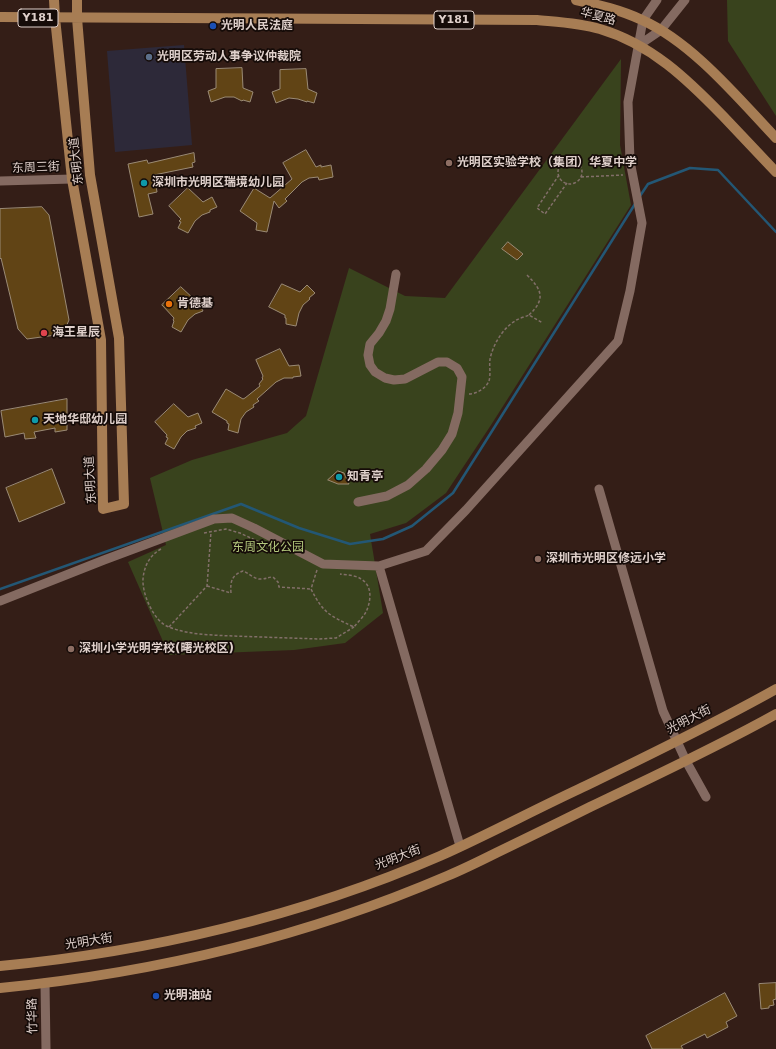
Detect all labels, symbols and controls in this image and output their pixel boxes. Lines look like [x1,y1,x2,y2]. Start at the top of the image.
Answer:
street label: 华夏路 [579,5,617,29]
road number: Y181 [18,9,58,27]
road number: Y181 [434,11,474,29]
place label: 光明人民法庭 [221,19,293,33]
marker: 光明人民法庭 [208,21,218,31]
place label: 光明区劳动人事争议仲裁院 [157,50,301,64]
marker: 光明区劳动人事争议仲裁院 [144,52,154,62]
street label: 东明大道 [67,136,87,186]
place label: 光明区实验学校（集团）华夏中学 [457,156,637,170]
marker: 光明区实验学校（集团）华夏中学 [444,158,454,168]
street label: 东周三街 [12,160,60,176]
place label: 深圳市光明区瑞境幼儿园 [152,176,284,190]
marker: 深圳市光明区瑞境幼儿园 [139,178,149,188]
place label: 肯德基 [177,297,213,311]
marker: 肯德基 [164,299,174,309]
place label: 海王星辰 [52,326,100,340]
marker: 海王星辰 [39,328,49,338]
place label: 天地华邸幼儿园 [43,413,127,427]
marker: 天地华邸幼儿园 [30,415,40,425]
street label: 东明大道 [83,456,99,504]
place label: 知青亭 [347,470,383,484]
marker: 知青亭 [334,472,344,482]
park label: 东周文化公园 [232,541,304,555]
place label: 深圳市光明区修远小学 [546,552,666,566]
marker: 深圳市光明区修远小学 [533,554,543,564]
place label: 深圳小学光明学校(曙光校区) [79,642,234,656]
marker: 深圳小学光明学校(曙光校区) [66,644,76,654]
street label: 光明大街 [664,703,714,737]
street label: 光明大街 [373,843,423,873]
street label: 光明大街 [64,931,114,953]
place label: 光明油站 [164,989,212,1003]
marker: 光明油站 [151,991,161,1001]
street label: 竹华路 [25,998,41,1034]

